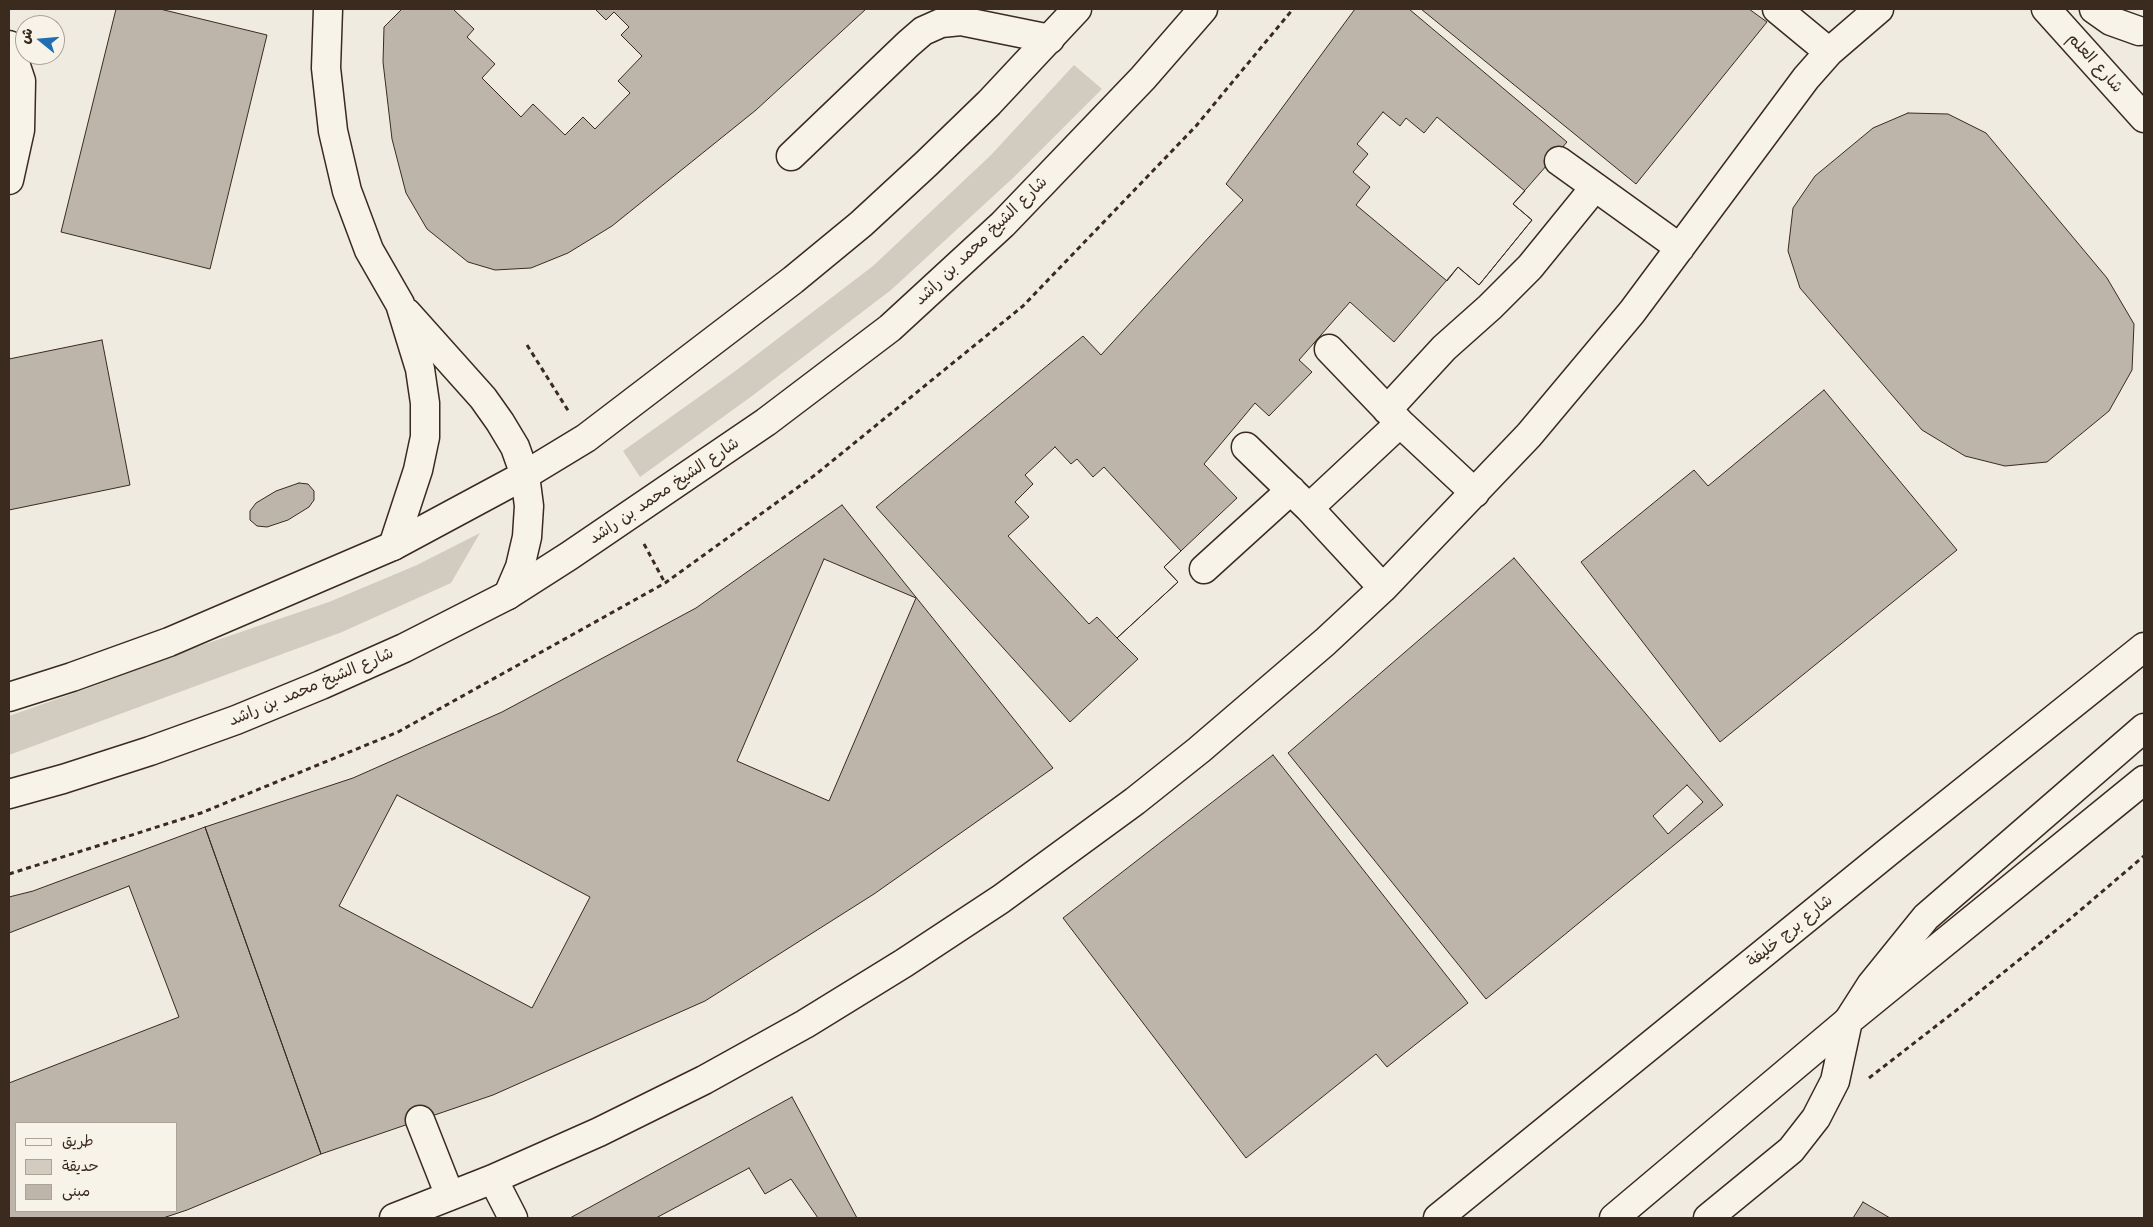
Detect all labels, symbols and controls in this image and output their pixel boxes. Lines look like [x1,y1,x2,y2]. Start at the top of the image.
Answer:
north arrow [15,15,65,65]
text: ش [16,26,37,46]
street label: شارع العلم [2063,29,2127,97]
street label: شارع الشيخ محمد بن راشد [911,173,1051,309]
street label: شارع الشيخ محمد بن راشد [585,433,743,549]
street label: شارع الشيخ محمد بن راشد [226,644,396,730]
street label: شارع برج خليفة [1743,891,1837,971]
legend [15,1122,178,1212]
text: طريق [62,1132,94,1150]
text: حديقة [62,1157,99,1175]
text: مبنى [62,1182,90,1200]

